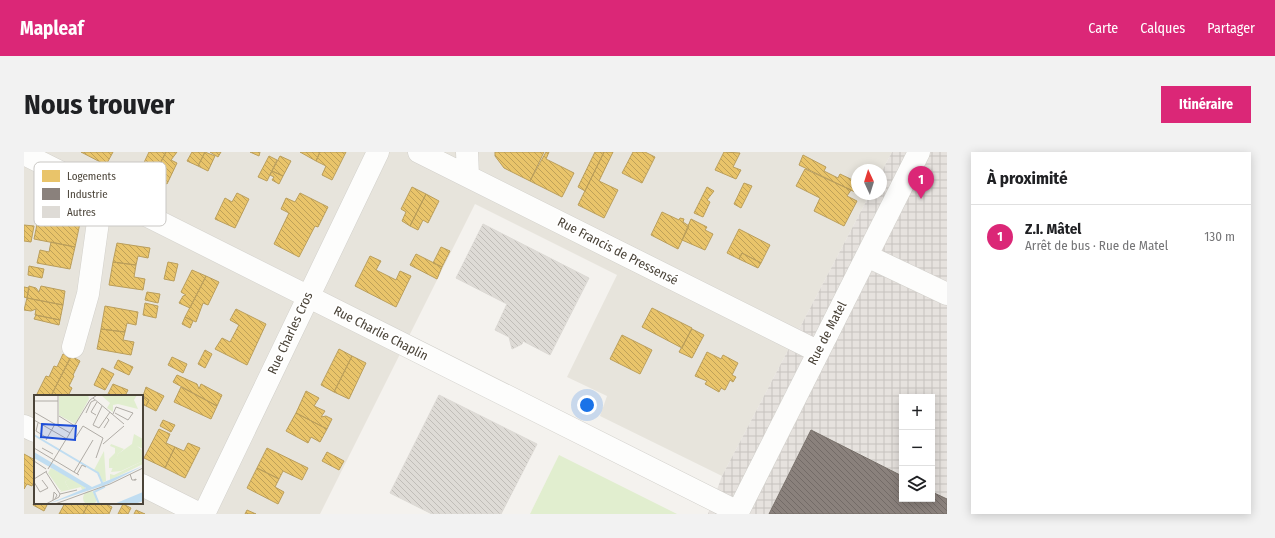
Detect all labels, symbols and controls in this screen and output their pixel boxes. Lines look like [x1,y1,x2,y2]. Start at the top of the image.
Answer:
text: Mapleaf [20,17,84,40]
text: Carte [1088,20,1118,37]
text: Calques [1140,20,1185,37]
text: Partager [1207,20,1255,37]
button: Itinéraire [1161,86,1251,123]
text: Nous trouver [24,88,175,121]
legend [34,162,166,226]
north arrow [851,164,887,200]
pin: 1 [908,166,934,199]
text: À proximité [987,168,1068,189]
text: Logements [67,170,116,183]
text: Industrie [67,188,108,201]
text: Autres [67,206,96,219]
street label: Rue Francis de Pressensé [555,214,681,288]
text: Z.I. Mâtel [1025,220,1081,238]
text: 1 [997,229,1003,244]
text: 130 m [1204,229,1235,244]
text: Arrêt de bus · Rue de Matel [1025,238,1168,253]
street label: Rue Charles Cros [264,289,316,376]
street label: Rue de Matel [805,298,850,367]
street label: Rue Charlie Chaplin [331,303,431,363]
map controls [899,394,935,502]
button: + [899,394,935,430]
inset map [34,395,143,504]
your location [577,395,597,415]
button: − [899,430,935,466]
button: layers [899,466,935,502]

